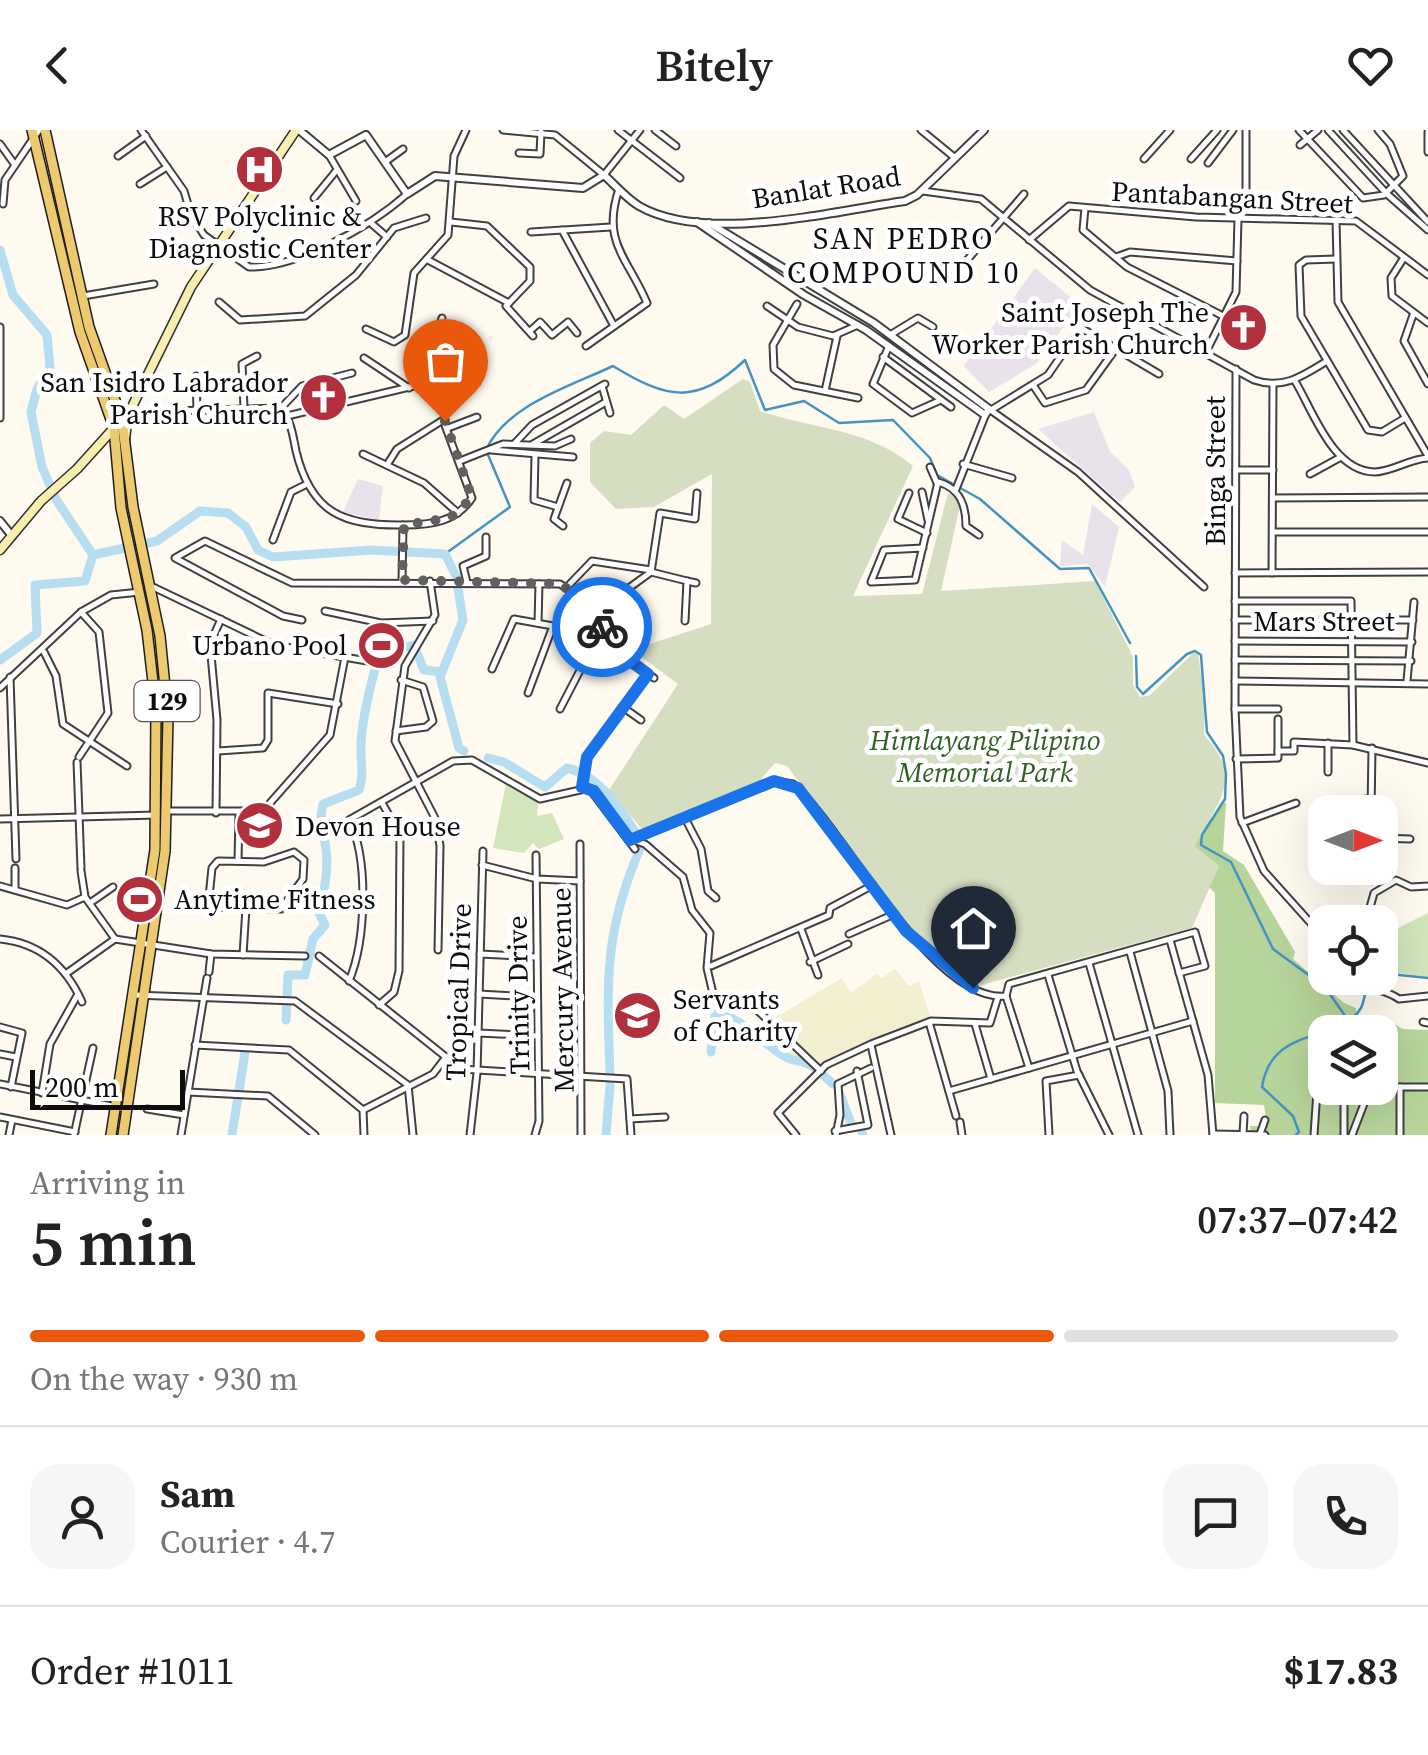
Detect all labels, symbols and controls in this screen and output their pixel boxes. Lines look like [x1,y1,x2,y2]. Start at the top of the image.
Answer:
text: Bitely [655,34,773,96]
icon: back [30,38,85,93]
icon: heart [1343,38,1398,93]
hospital icon: RSV Polyclinic & Diagnostic Center [234,143,286,195]
street label: Banlat Road [749,156,903,218]
street label: Pantabangan Street [1110,172,1355,222]
place label: RSV Polyclinic & Diagnostic Center [149,197,372,267]
district label: SAN PEDRO COMPOUND 10 [787,218,1021,293]
place label: Saint Joseph The Worker Parish Church [931,293,1209,363]
church icon: Saint Joseph The Worker Parish Church [1218,302,1270,354]
pin [403,319,488,422]
icon: bag [418,334,473,389]
place label: San Isidro Labrador Parish Church [40,363,288,433]
church icon: San Isidro Labrador Parish Church [297,372,349,424]
street label: Binga Street [1196,395,1234,546]
courier [552,577,652,677]
icon: bike [575,600,630,655]
street label: Mars Street [1253,602,1396,640]
sports icon: Urbano Pool [356,619,408,671]
place label: Urbano Pool [192,626,347,664]
road number: 129 [134,681,200,721]
park label: Himlayang Pilipino Memorial Park [868,721,1101,791]
north arrow [1308,795,1398,885]
map controls [1308,795,1398,1105]
school or university icon: Devon House [234,800,286,852]
place label: Devon House [295,807,461,845]
sports icon: Anytime Fitness [113,873,165,925]
place label: Anytime Fitness [174,880,376,918]
pin [931,886,1016,989]
street label: Mercury Avenue [541,887,583,1093]
icon: home [946,901,1001,956]
street label: Tropical Drive [436,903,480,1081]
button: locate [1308,905,1398,995]
street label: Trinity Drive [498,915,538,1075]
place label: Servants of Charity [673,980,798,1050]
school or university icon: Servants of Charity [612,989,664,1041]
button: layers [1308,1015,1398,1105]
scale bar [30,1065,185,1110]
text: 200 m [45,1068,119,1106]
text: Arriving in [30,1161,185,1205]
text: 07:37–07:42 [1197,1194,1398,1246]
text: 5 min [30,1198,197,1287]
text: On the way · 930 m [30,1357,298,1401]
button: person [30,1464,135,1569]
button: chat [1163,1464,1268,1569]
button: phone [1293,1464,1398,1569]
text: Sam [160,1468,235,1520]
text: Courier · 4.7 [160,1520,335,1564]
text: Order #1011 [30,1645,234,1697]
text: $17.83 [1284,1645,1398,1697]

